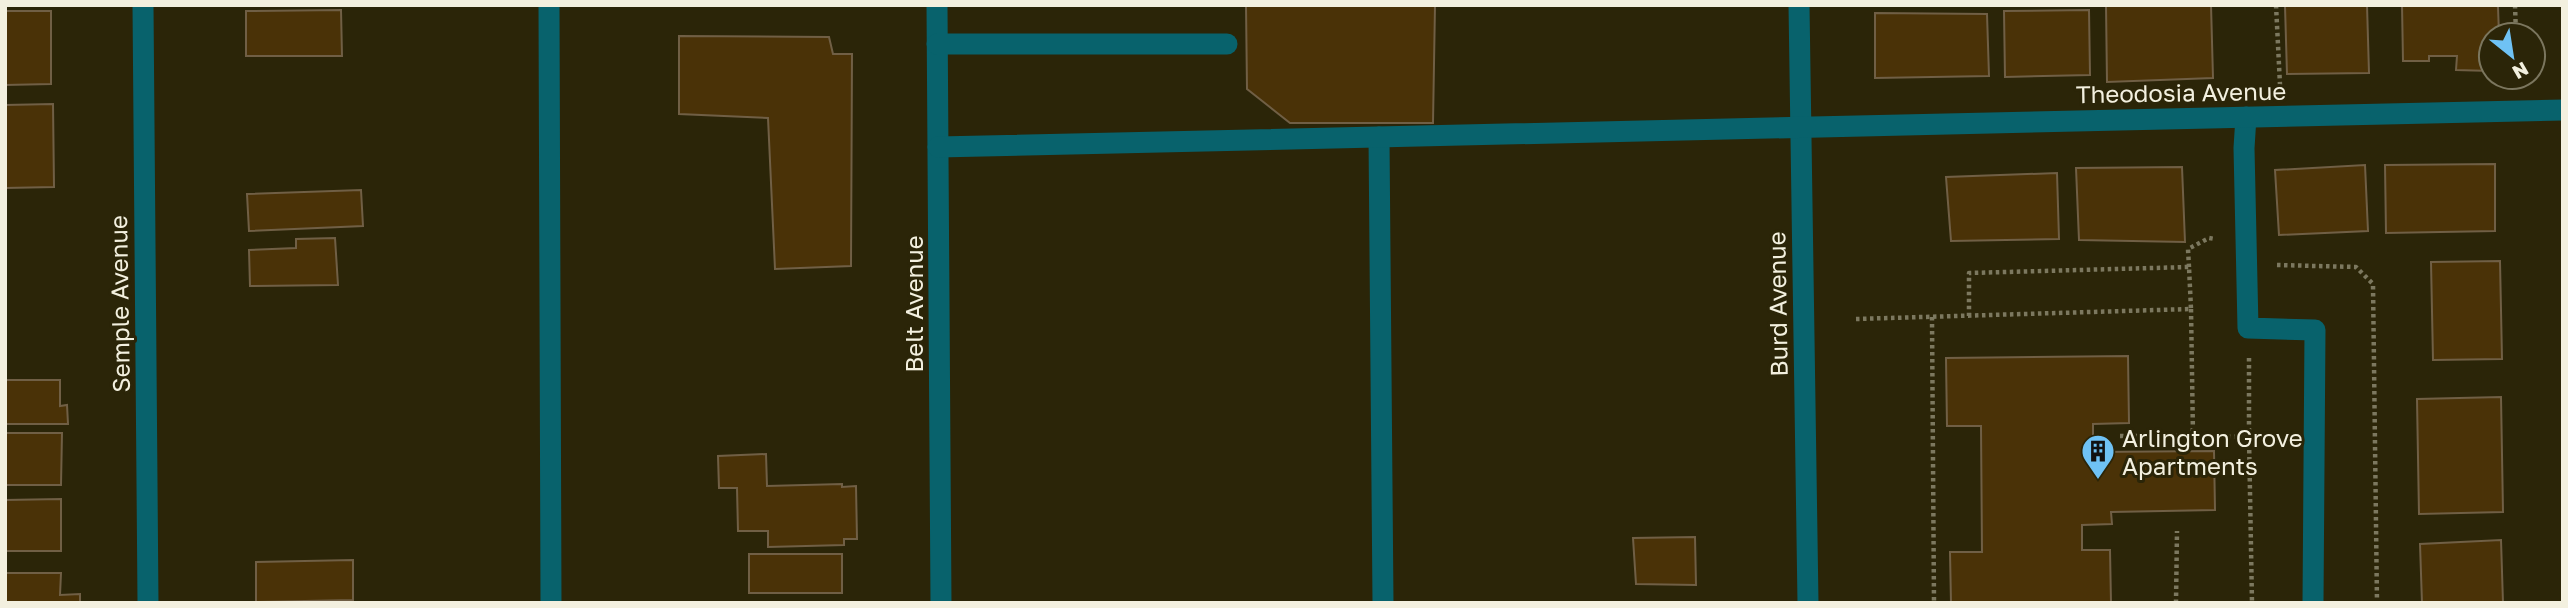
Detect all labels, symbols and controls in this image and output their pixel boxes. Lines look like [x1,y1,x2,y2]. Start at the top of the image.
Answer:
north arrow [2477,21,2547,91]
text: N [2509,58,2533,85]
street label: Theodosia Avenue [2075,76,2287,108]
street label: Semple Avenue [103,215,135,393]
street label: Burd Avenue [1761,231,1793,377]
street label: Belt Avenue [899,235,928,373]
place label: Arlington Grove Apartments [2122,423,2303,480]
building icon: Arlington Grove Apartments [2079,432,2117,481]

